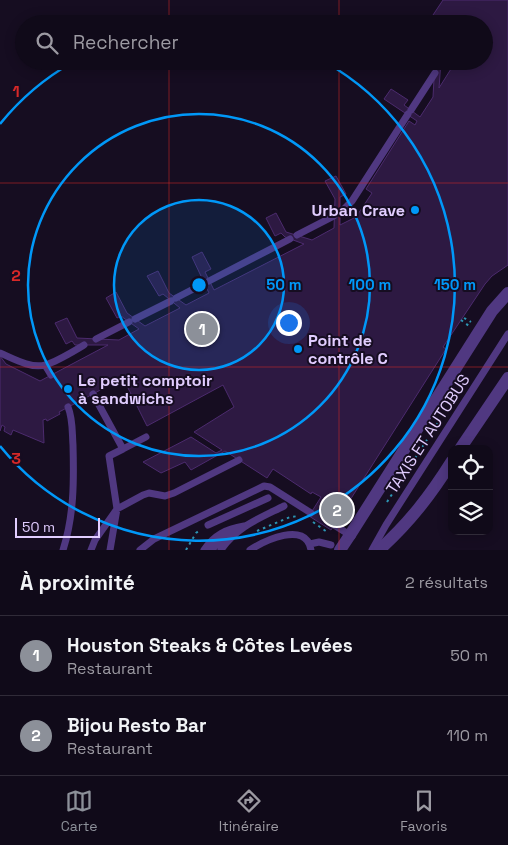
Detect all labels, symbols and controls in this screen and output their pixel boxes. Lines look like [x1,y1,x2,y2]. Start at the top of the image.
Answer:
search box [15,15,493,70]
icon: search [33,29,61,57]
text: Rechercher [73,30,179,55]
text: 1 [12,81,20,102]
place label: Urban Crave [312,200,405,221]
marker: Urban Crave [409,204,421,216]
text: 2 [11,265,21,286]
text: 50 m [266,275,302,294]
text: 100 m [349,275,391,294]
text: 150 m [434,275,476,294]
centre of rings [190,276,208,294]
pin: 1 [186,310,218,348]
your location [276,310,302,336]
place label: Point de contrôle C [308,330,388,369]
marker: Point de contrôle C [292,343,304,355]
place label: Le petit comptoir à sandwichs [78,370,212,409]
street label: TAXIS ET AUTOBUS [381,370,475,498]
marker: Le petit comptoir à sandwichs [62,383,74,395]
map controls [448,445,493,535]
button: locate [448,445,493,490]
text: 3 [11,448,21,469]
button: layers [448,490,493,535]
pin: 2 [321,491,353,529]
scale bar [15,515,100,538]
text: 50 m [22,518,55,536]
text: À proximité [20,569,135,596]
text: 2 résultats [405,572,488,593]
text: Houston Steaks & Côtes Levées [67,633,353,658]
text: 1 [32,645,40,666]
text: 50 m [450,645,488,666]
text: Restaurant [67,658,153,679]
text: Bijou Resto Bar [67,713,207,738]
text: 2 [31,725,41,746]
text: 110 m [446,725,488,746]
text: Restaurant [67,738,153,759]
tab: Carte [61,787,97,835]
tab: Itinéraire [219,787,279,835]
tab: Favoris [400,787,447,835]

